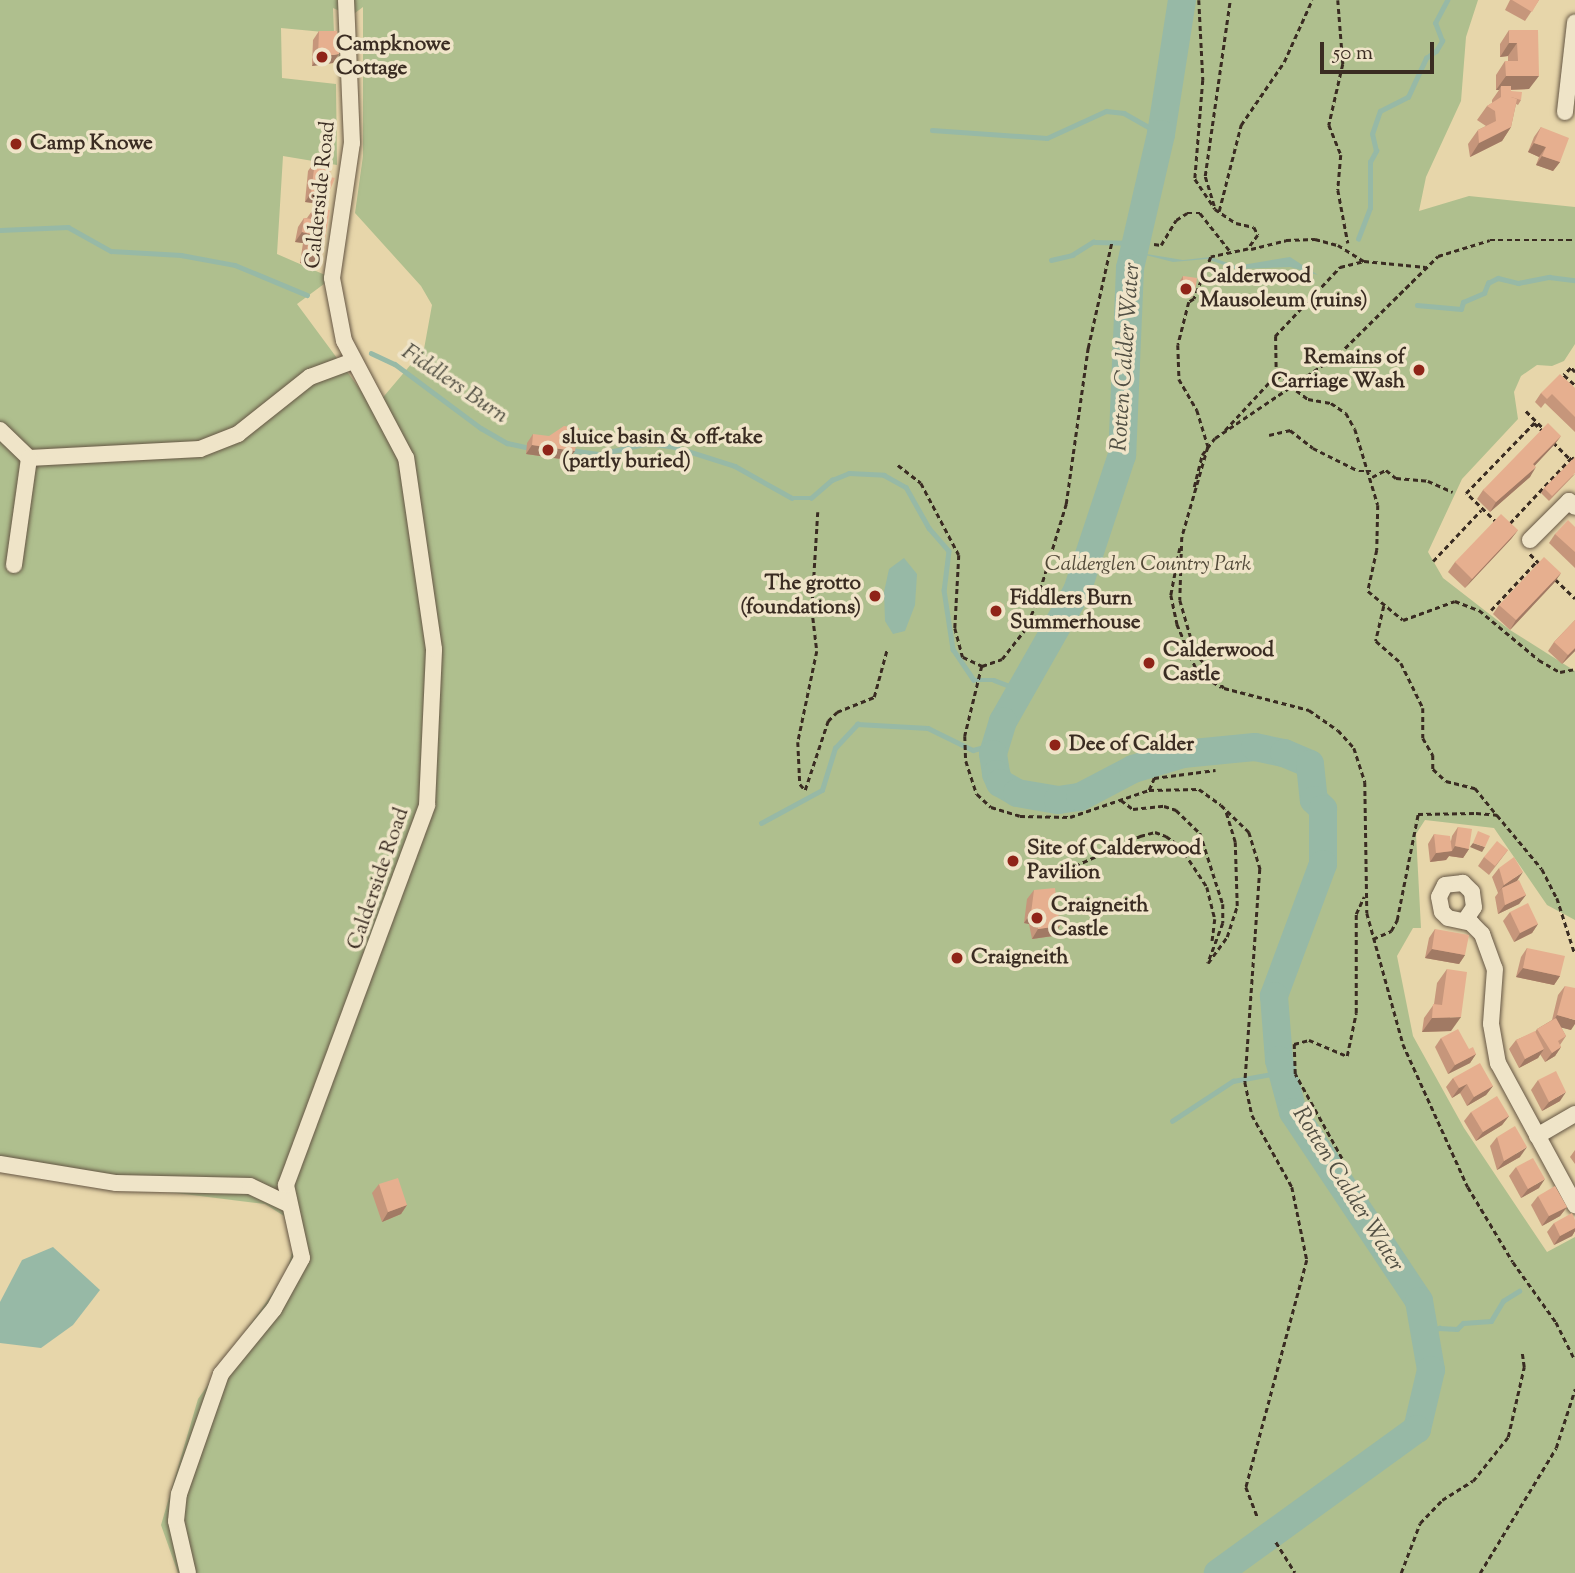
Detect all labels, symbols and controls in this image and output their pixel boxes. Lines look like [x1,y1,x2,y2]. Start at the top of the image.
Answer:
scale bar [1323,28,1437,72]
place label: Campknowe Cottage [336,32,450,82]
text: 50 m [1333,39,1373,69]
marker: Campknowe Cottage [314,49,330,65]
street label: Calderside Road [301,120,341,270]
place label: Camp Knowe [30,131,153,157]
marker: Camp Knowe [8,136,24,152]
water label: Rotten Calder Water [1107,262,1147,452]
place label: Calderwood Mausoleum (ruins) [1200,264,1368,314]
marker: Calderwood Mausoleum (ruins) [1178,281,1194,297]
water label: Fiddlers Burn [395,339,513,431]
place label: Remains of Carriage Wash [1271,345,1405,395]
marker: Remains of Carriage Wash [1411,362,1427,378]
place label: sluice basin & off-take (partly buried) [562,425,763,475]
marker: sluice basin & off-take (partly buried) [540,442,556,458]
park label: Calderglen Country Park [1045,552,1251,578]
place label: The grotto (foundations) [740,571,861,621]
place label: Fiddlers Burn Summerhouse [1010,586,1140,636]
marker: The grotto (foundations) [867,588,883,604]
marker: Fiddlers Burn Summerhouse [988,603,1004,619]
place label: Calderwood Castle [1163,638,1274,688]
marker: Calderwood Castle [1141,655,1157,671]
place label: Dee of Calder [1069,732,1194,758]
marker: Dee of Calder [1047,737,1063,753]
street label: Calderside Road [343,805,415,953]
place label: Site of Calderwood Pavilion [1027,836,1201,886]
marker: Site of Calderwood Pavilion [1005,853,1021,869]
place label: Craigneith Castle [1051,893,1149,943]
marker: Craigneith Castle [1029,910,1045,926]
place label: Craigneith [971,945,1069,971]
marker: Craigneith [949,950,965,966]
water label: Rotten Calder Water [1285,1102,1409,1278]

